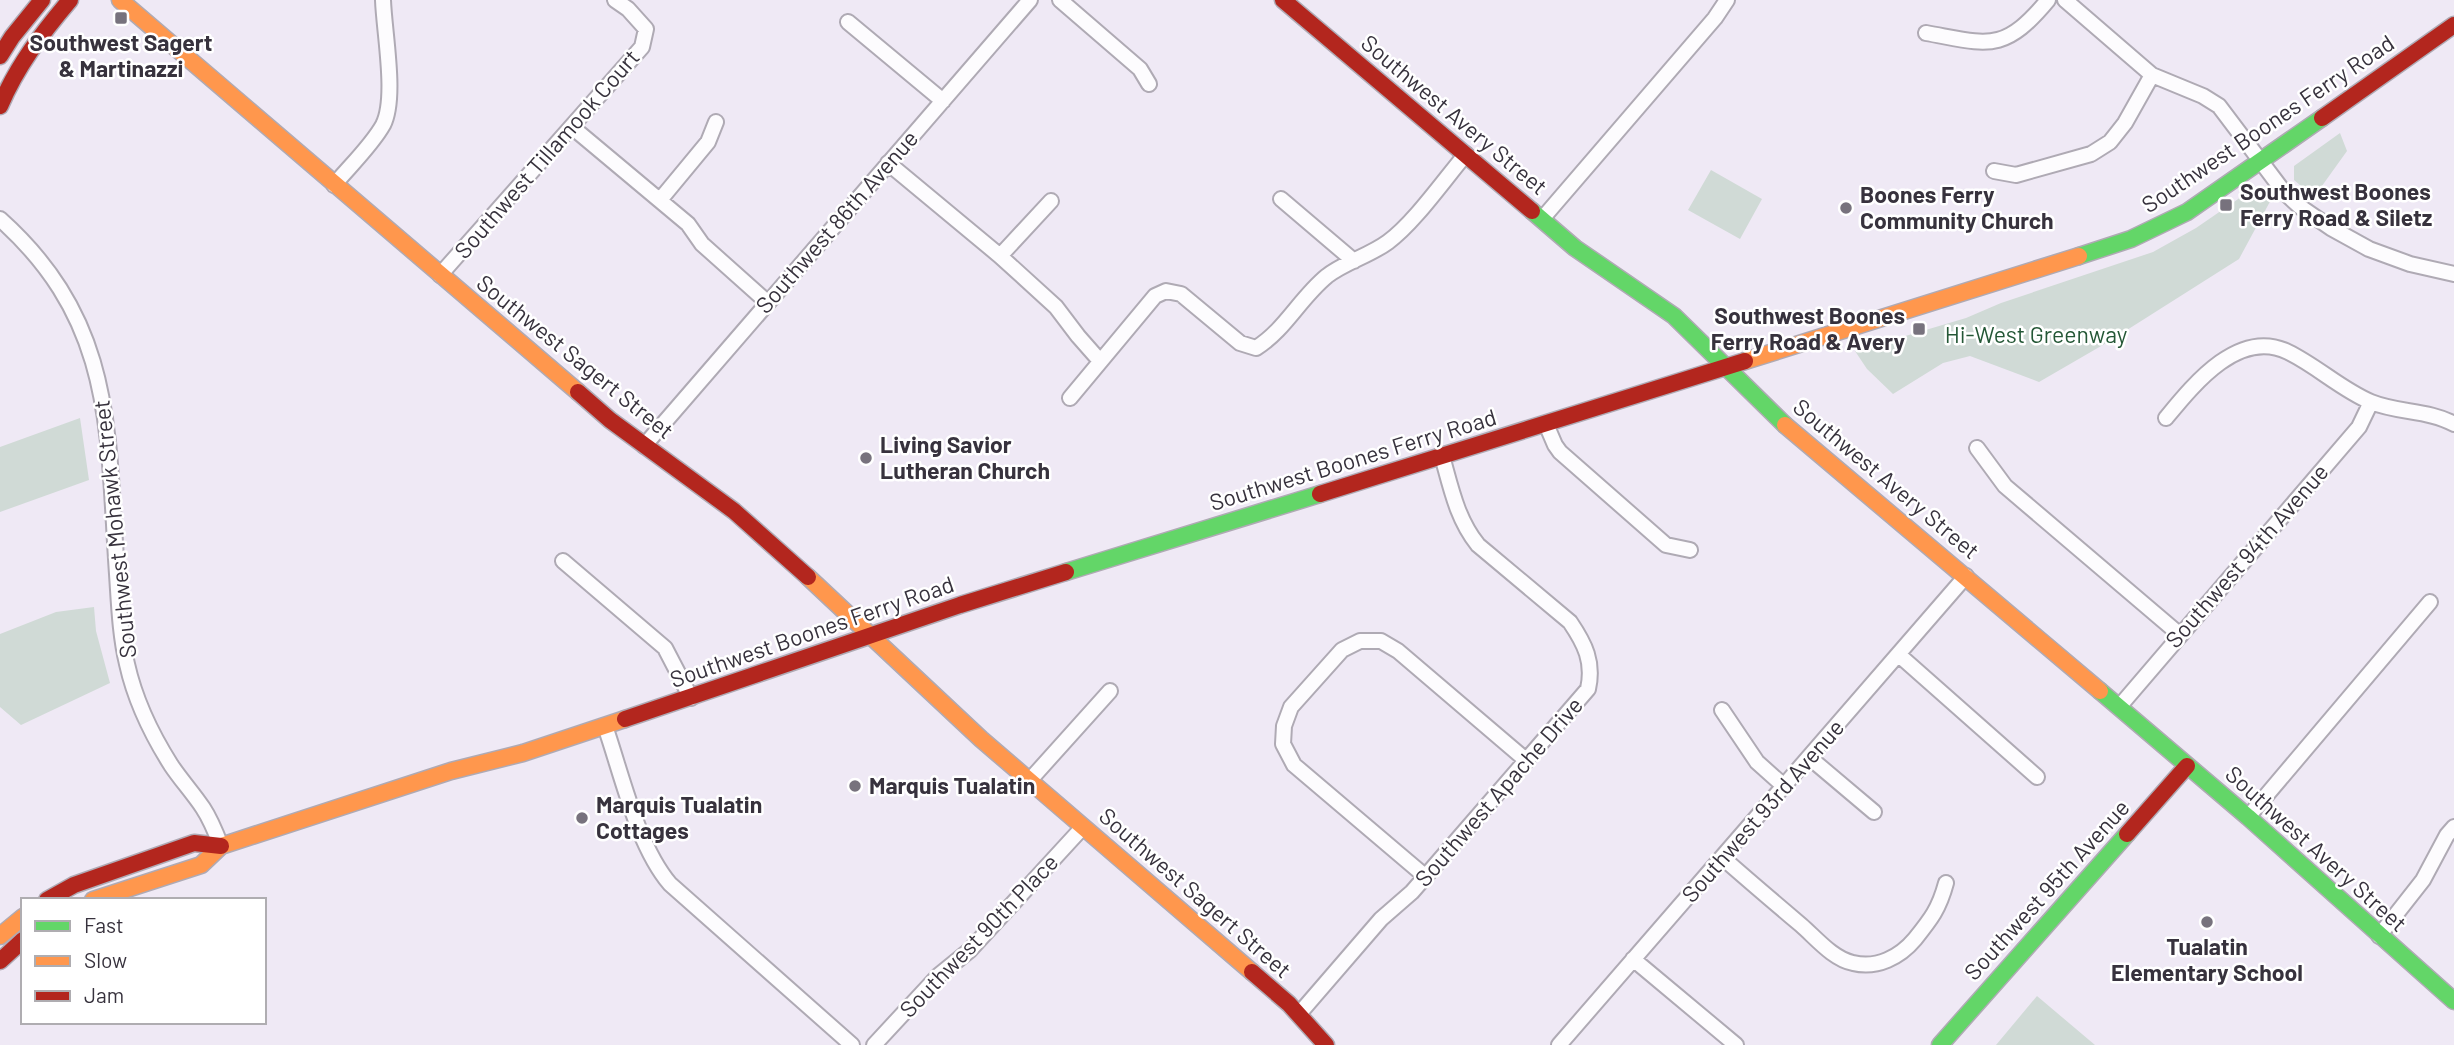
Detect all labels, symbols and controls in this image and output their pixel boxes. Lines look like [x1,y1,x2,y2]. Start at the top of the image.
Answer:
marker: Southwest Sagert & Martinazzi [113,10,129,26]
place label: Southwest Sagert & Martinazzi [29,28,213,82]
street label: Southwest Avery Street [1356,28,1553,200]
street label: Southwest Boones Ferry Road [2136,28,2399,218]
street label: Southwest Tillamook Court [448,43,645,264]
street label: Southwest 86th Avenue [749,124,923,319]
place label: Southwest Boones Ferry Road & Siletz [2240,177,2432,231]
place label: Boones Ferry Community Church [1860,180,2054,234]
marker: Southwest Boones Ferry Road & Siletz [2218,197,2234,213]
marker: Boones Ferry Community Church [1838,200,1854,216]
street label: Southwest Sagert Street [472,268,680,444]
place label: Southwest Boones Ferry Road & Avery [1711,301,1905,355]
park label: Hi-West Greenway [1945,320,2128,348]
marker: Southwest Boones Ferry Road & Avery [1911,321,1927,337]
street label: Southwest Avery Street [1788,392,1985,564]
street label: Southwest Mohawk Street [87,399,141,660]
street label: Southwest Boones Ferry Road [1206,402,1499,516]
place label: Living Savior Lutheran Church [880,430,1050,484]
marker: Living Savior Lutheran Church [858,450,874,466]
street label: Southwest 94th Avenue [2159,458,2334,653]
street label: Southwest Boones Ferry Road [666,569,957,693]
street label: Southwest Apache Drive [1408,691,1588,892]
street label: Southwest 93rd Avenue [1675,713,1849,908]
street label: Southwest Avery Street [2220,759,2413,937]
place label: Marquis Tualatin [869,771,1035,799]
marker: Marquis Tualatin [847,778,863,794]
place label: Marquis Tualatin Cottages [596,790,762,844]
street label: Southwest 95th Avenue [1958,793,2135,985]
street label: Southwest Sagert Street [1094,801,1297,983]
marker: Marquis Tualatin Cottages [574,810,590,826]
street label: Southwest 90th Place [893,848,1063,1023]
legend [21,898,266,1024]
text: Fast [84,912,124,937]
marker: Tualatin Elementary School [2199,914,2215,930]
place label: Tualatin Elementary School [2111,932,2303,986]
text: Slow [84,947,127,972]
text: Jam [84,982,124,1007]

